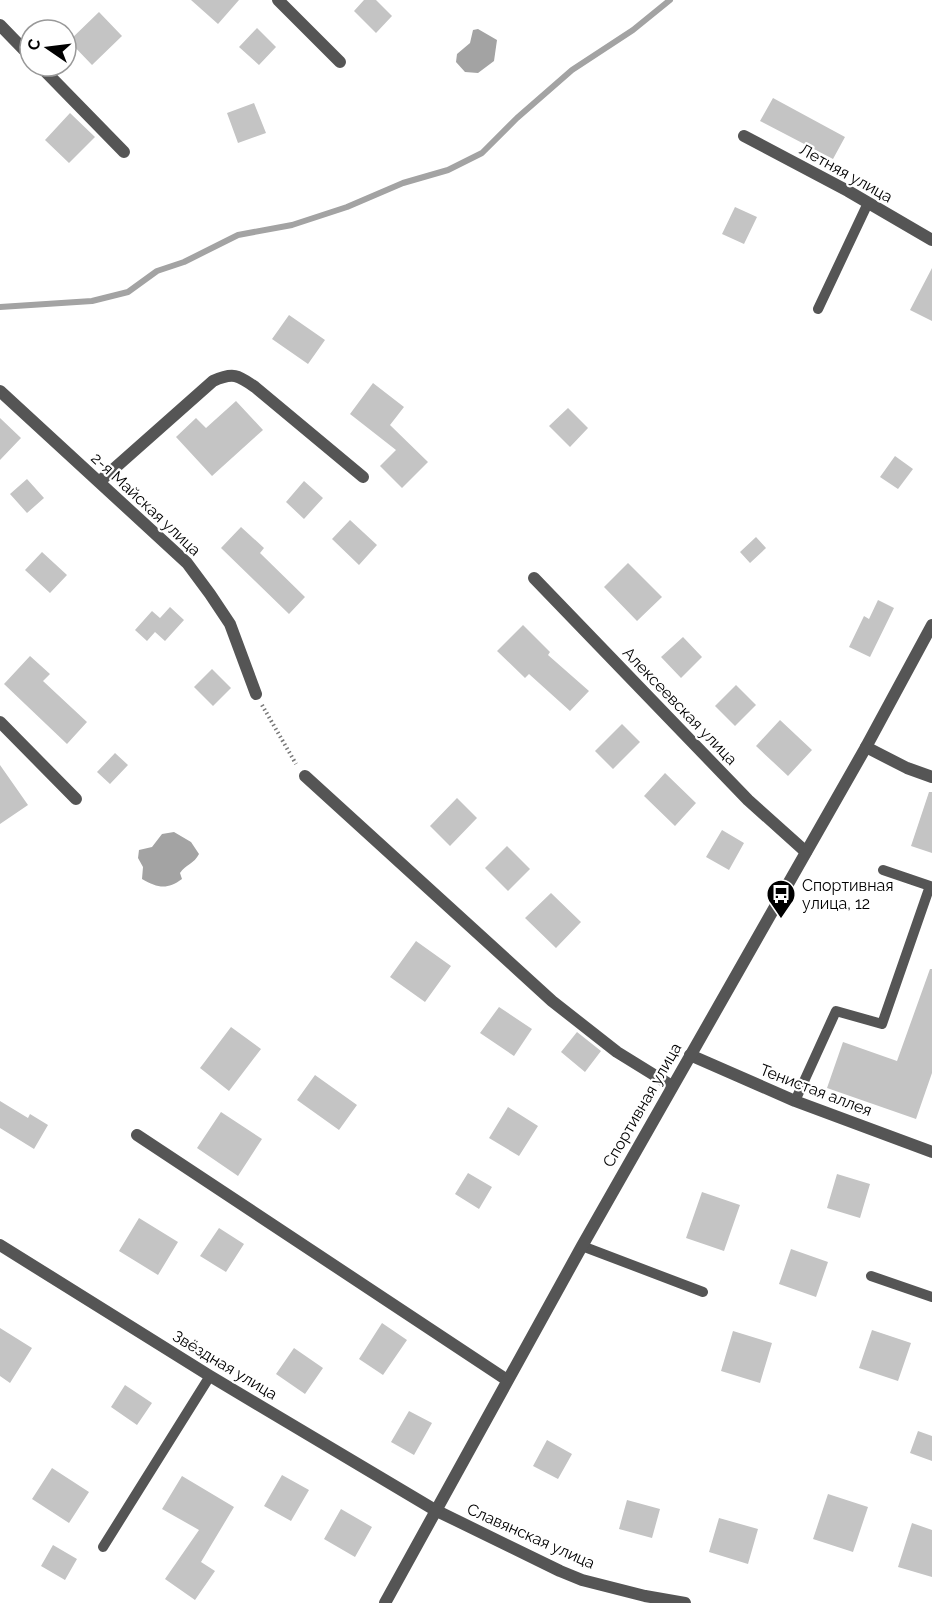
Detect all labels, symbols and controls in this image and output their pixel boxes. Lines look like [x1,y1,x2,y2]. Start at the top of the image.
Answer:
north arrow [18,18,78,78]
text: С [23,37,44,52]
street label: Летняя улица [796,140,896,206]
street label: 2-я Майская улица [87,448,205,560]
street label: Алексеевская улица [619,643,741,769]
place label: Спортивная улица, 12 [802,876,894,913]
bus stop icon: Спортивная улица, 12 [765,878,797,920]
street label: Спортивная улица [599,1039,685,1171]
street label: Тенистая аллея [757,1060,875,1120]
street label: Звёздная улица [169,1326,281,1404]
street label: Славянская улица [464,1499,598,1573]

